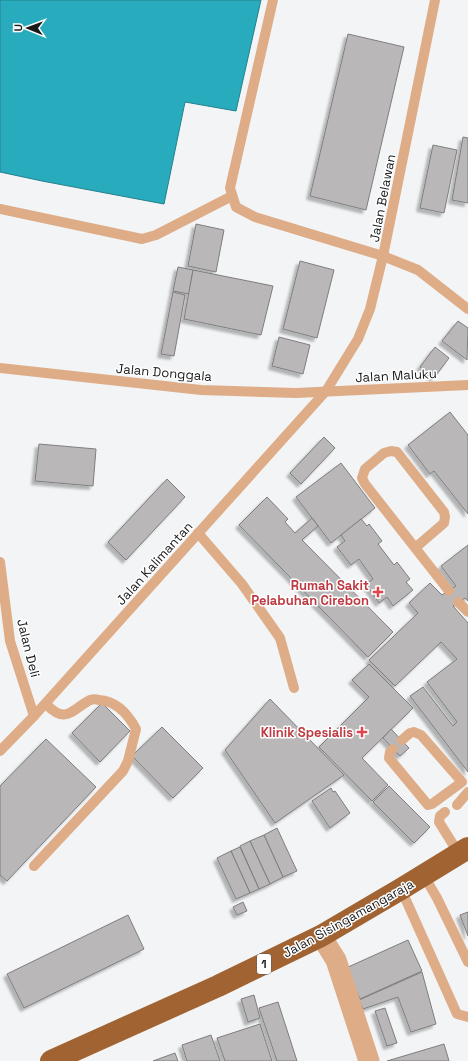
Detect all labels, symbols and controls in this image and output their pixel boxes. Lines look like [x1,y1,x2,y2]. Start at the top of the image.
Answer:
north arrow [8,8,48,48]
text: U [11,24,25,32]
street label: Jalan Belawan [366,153,399,244]
street label: Jalan Donggala [115,360,213,385]
street label: Jalan Maluku [355,365,437,386]
street label: Jalan Kalimantan [112,518,196,609]
place label: Rumah Sakit Pelabuhan Cirebon [251,577,369,609]
marker: Rumah Sakit Pelabuhan Cirebon [372,586,384,598]
street label: Jalan Deli [13,617,44,679]
place label: Klinik Spesialis [261,724,353,741]
marker: Klinik Spesialis [356,726,368,738]
street label: Jalan Sisingamangaraja [280,875,417,962]
road number: 1 [257,954,271,974]

